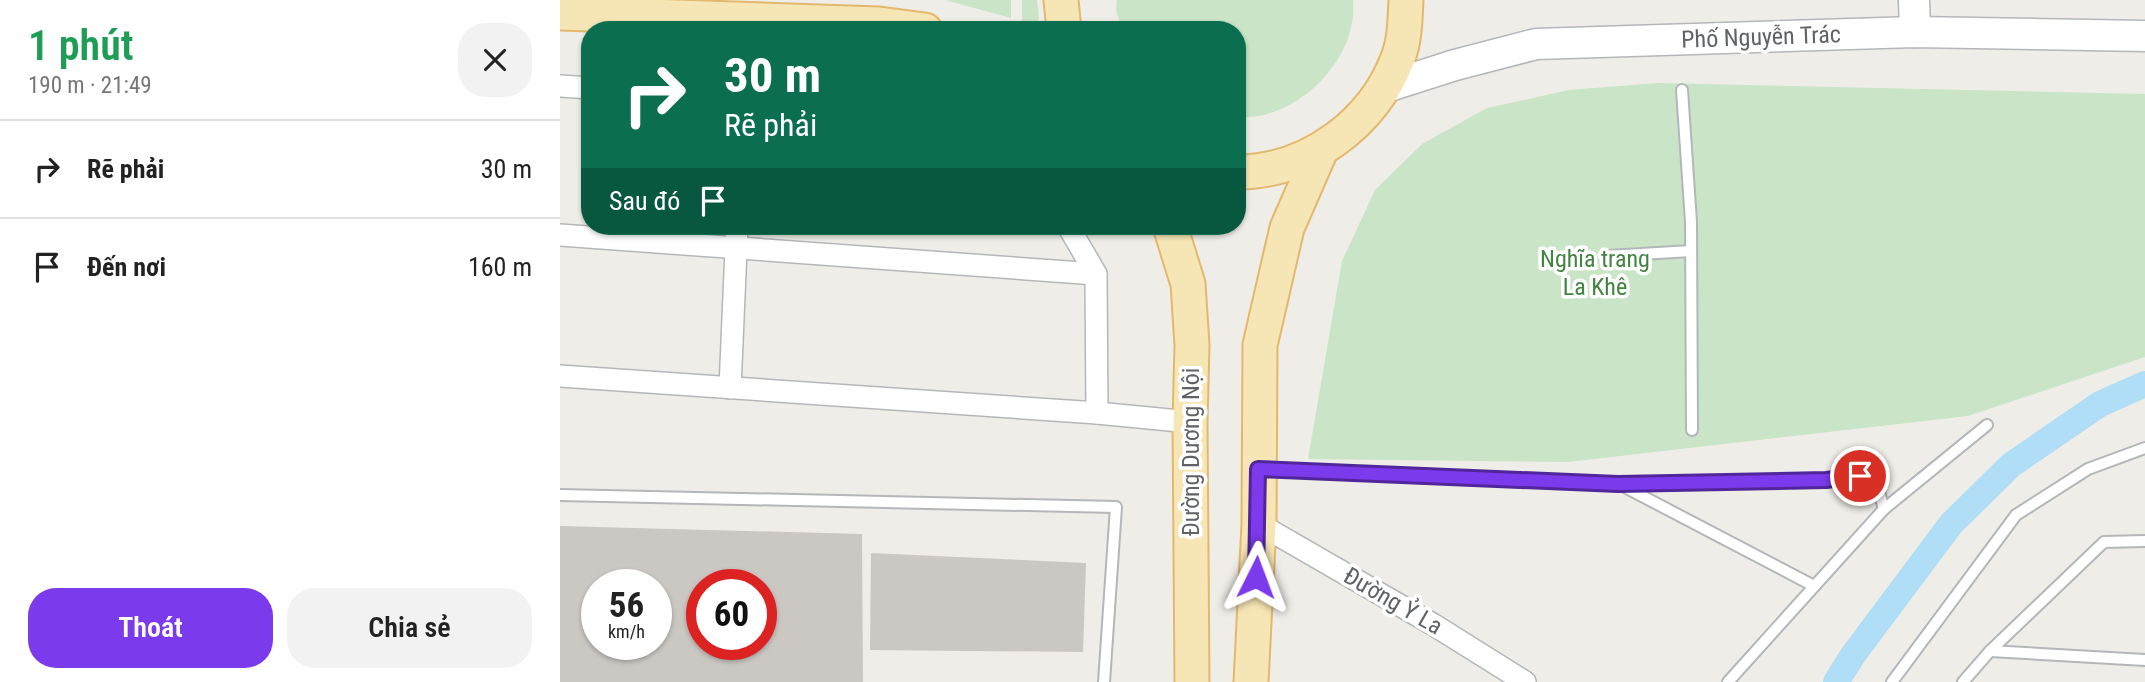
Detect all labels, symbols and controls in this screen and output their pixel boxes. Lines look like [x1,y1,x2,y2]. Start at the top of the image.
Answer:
street label: Phố Nguyễn Trác [1681,20,1841,54]
text: 1 phút [28,21,134,70]
button: close [458,23,532,97]
text: 30 m [724,47,821,104]
icon: right [609,49,700,140]
text: 190 m · 21:49 [28,72,152,99]
text: Rẽ phải [724,106,817,144]
icon: right [28,150,66,188]
text: Rẽ phải [87,154,164,184]
text: 30 m [481,154,532,184]
icon: arrive [694,182,732,220]
text: Sau đó [609,186,680,216]
park label: Nghĩa trang La Khê [1540,245,1650,301]
icon: arrive [28,248,66,286]
text: Đến nơi [87,252,166,282]
text: 160 m [468,252,532,282]
street label: Đường Dương Nội [1177,368,1205,536]
pin [1830,446,1890,506]
icon: arrive [1841,457,1879,495]
position arrow [1219,540,1293,614]
street label: Đường Ỷ La [1339,560,1448,640]
speed limit sign: 60 [686,569,777,660]
text: 56 [609,585,644,626]
button: Thoát [28,588,273,668]
button: Chia sẻ [287,588,532,668]
text: km/h [608,621,645,642]

